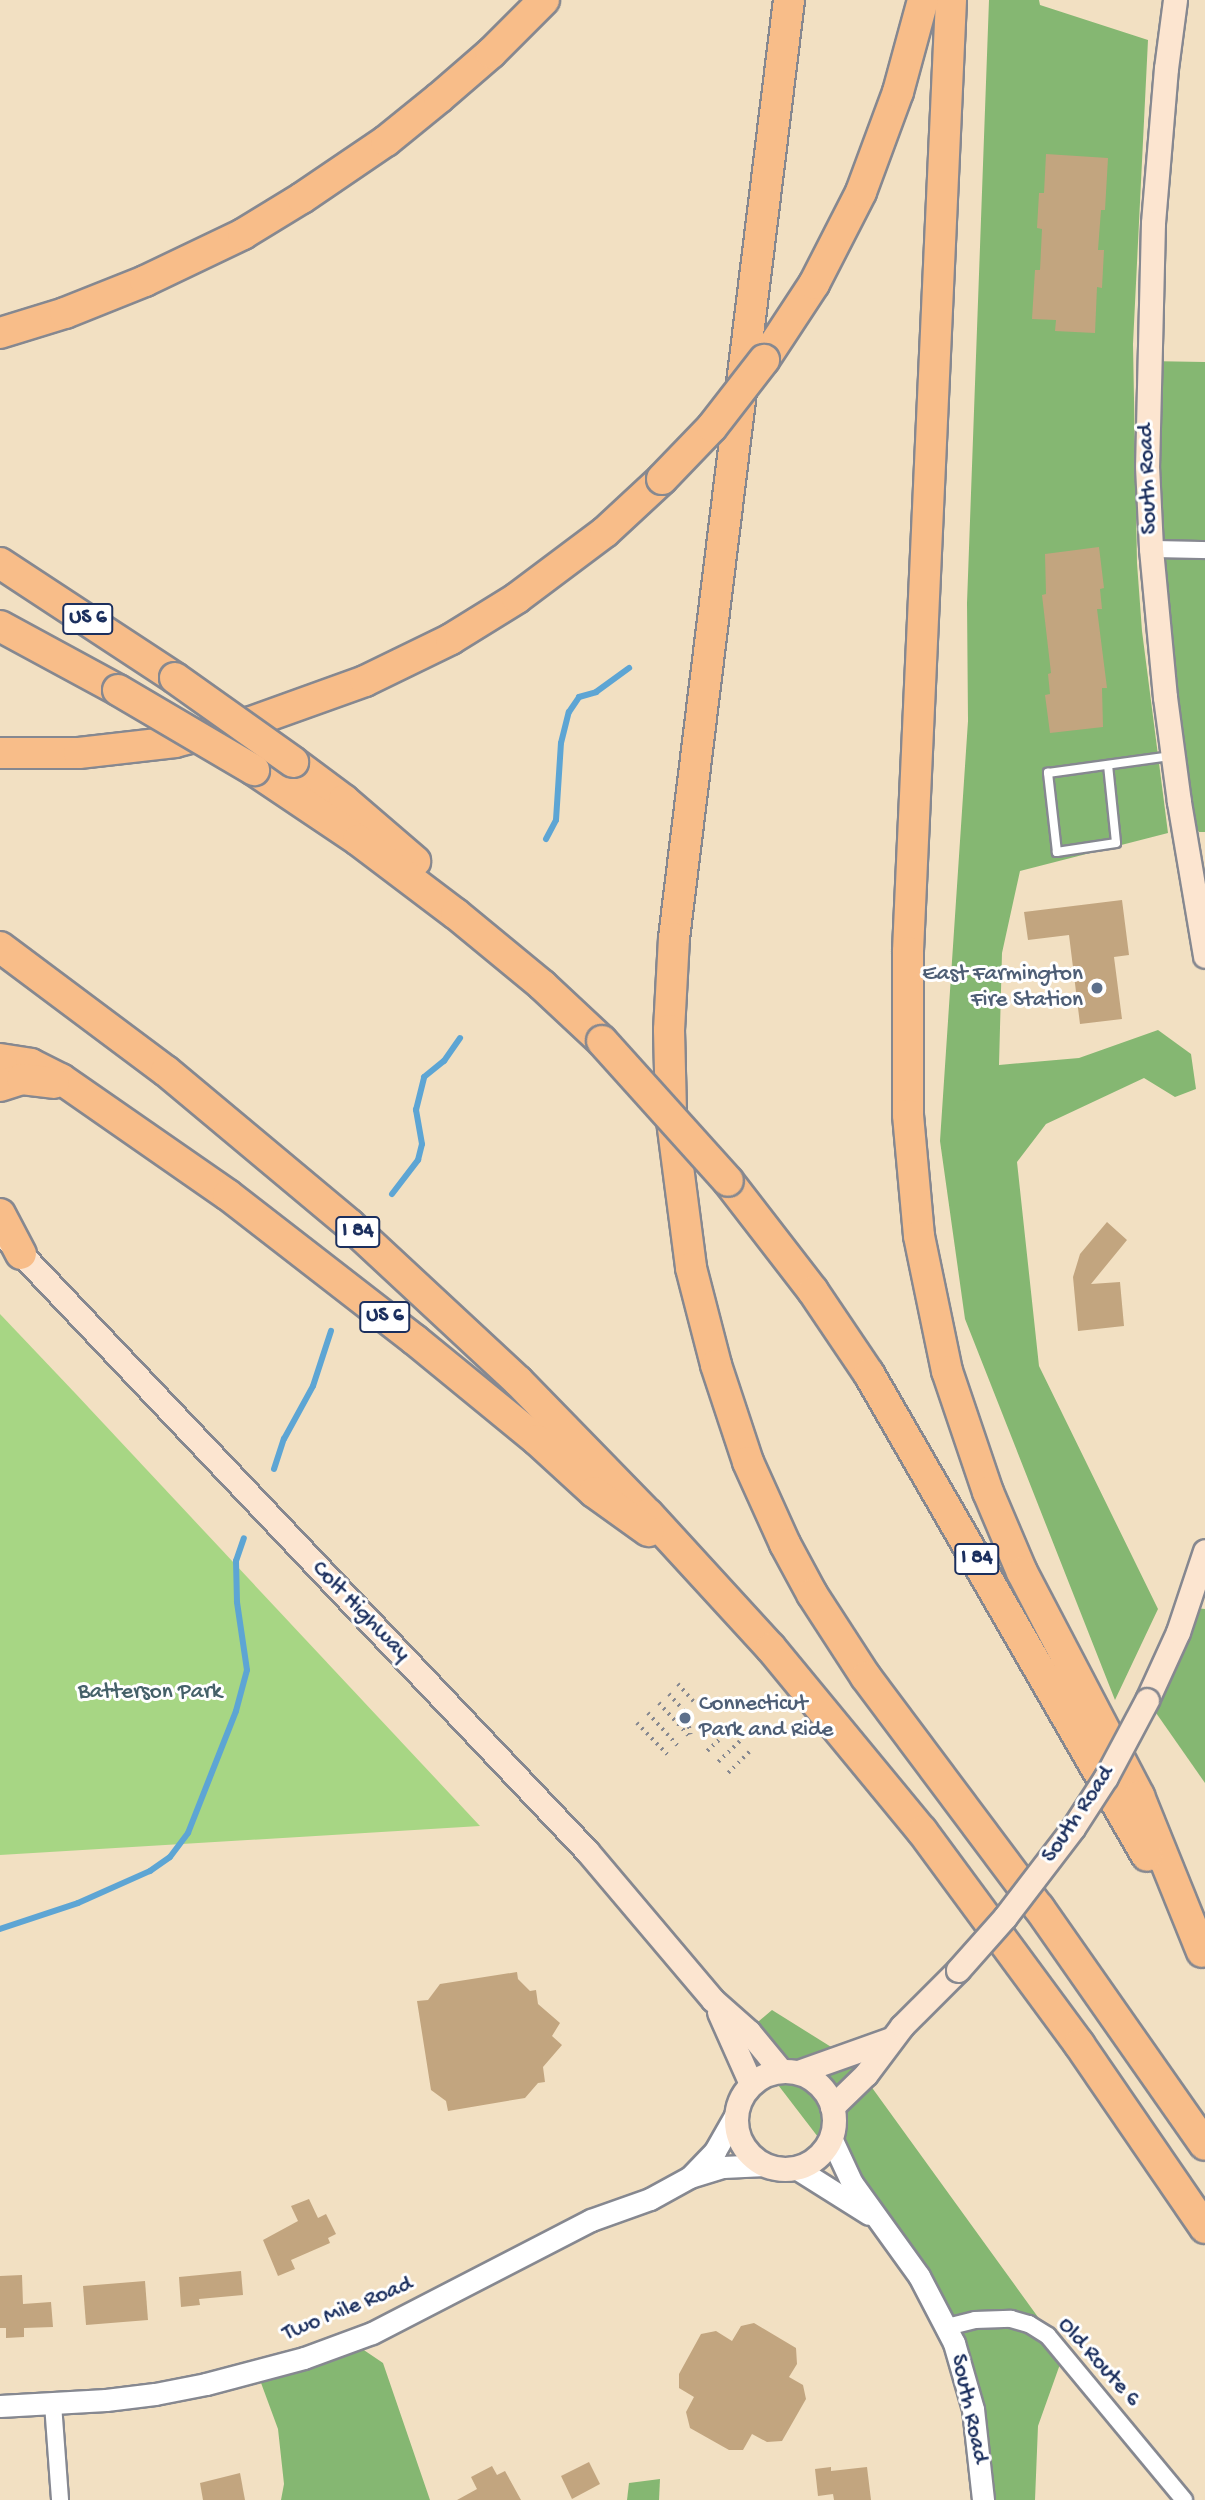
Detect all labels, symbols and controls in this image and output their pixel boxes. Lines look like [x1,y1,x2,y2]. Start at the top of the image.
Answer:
street label: South Road [1133,423,1165,535]
road number: US 6 [62,602,114,636]
place label: East Farmington Fire Station [922,961,1083,1015]
marker: East Farmington Fire Station [1089,980,1105,996]
road number: I 84 [335,1214,381,1250]
road number: US 6 [359,1300,411,1334]
road number: I 84 [954,1542,1000,1576]
street label: Colt Highway [305,1556,415,1668]
park label: Batterson Park [78,1679,222,1707]
place label: Connecticut Park and Ride [699,1691,833,1745]
marker: Connecticut Park and Ride [677,1710,693,1726]
street label: South Road [1037,1761,1121,1869]
street label: Two Mile Road [279,2271,417,2349]
street label: Old Route 6 [1051,2313,1145,2413]
street label: South Road [943,2352,993,2466]

